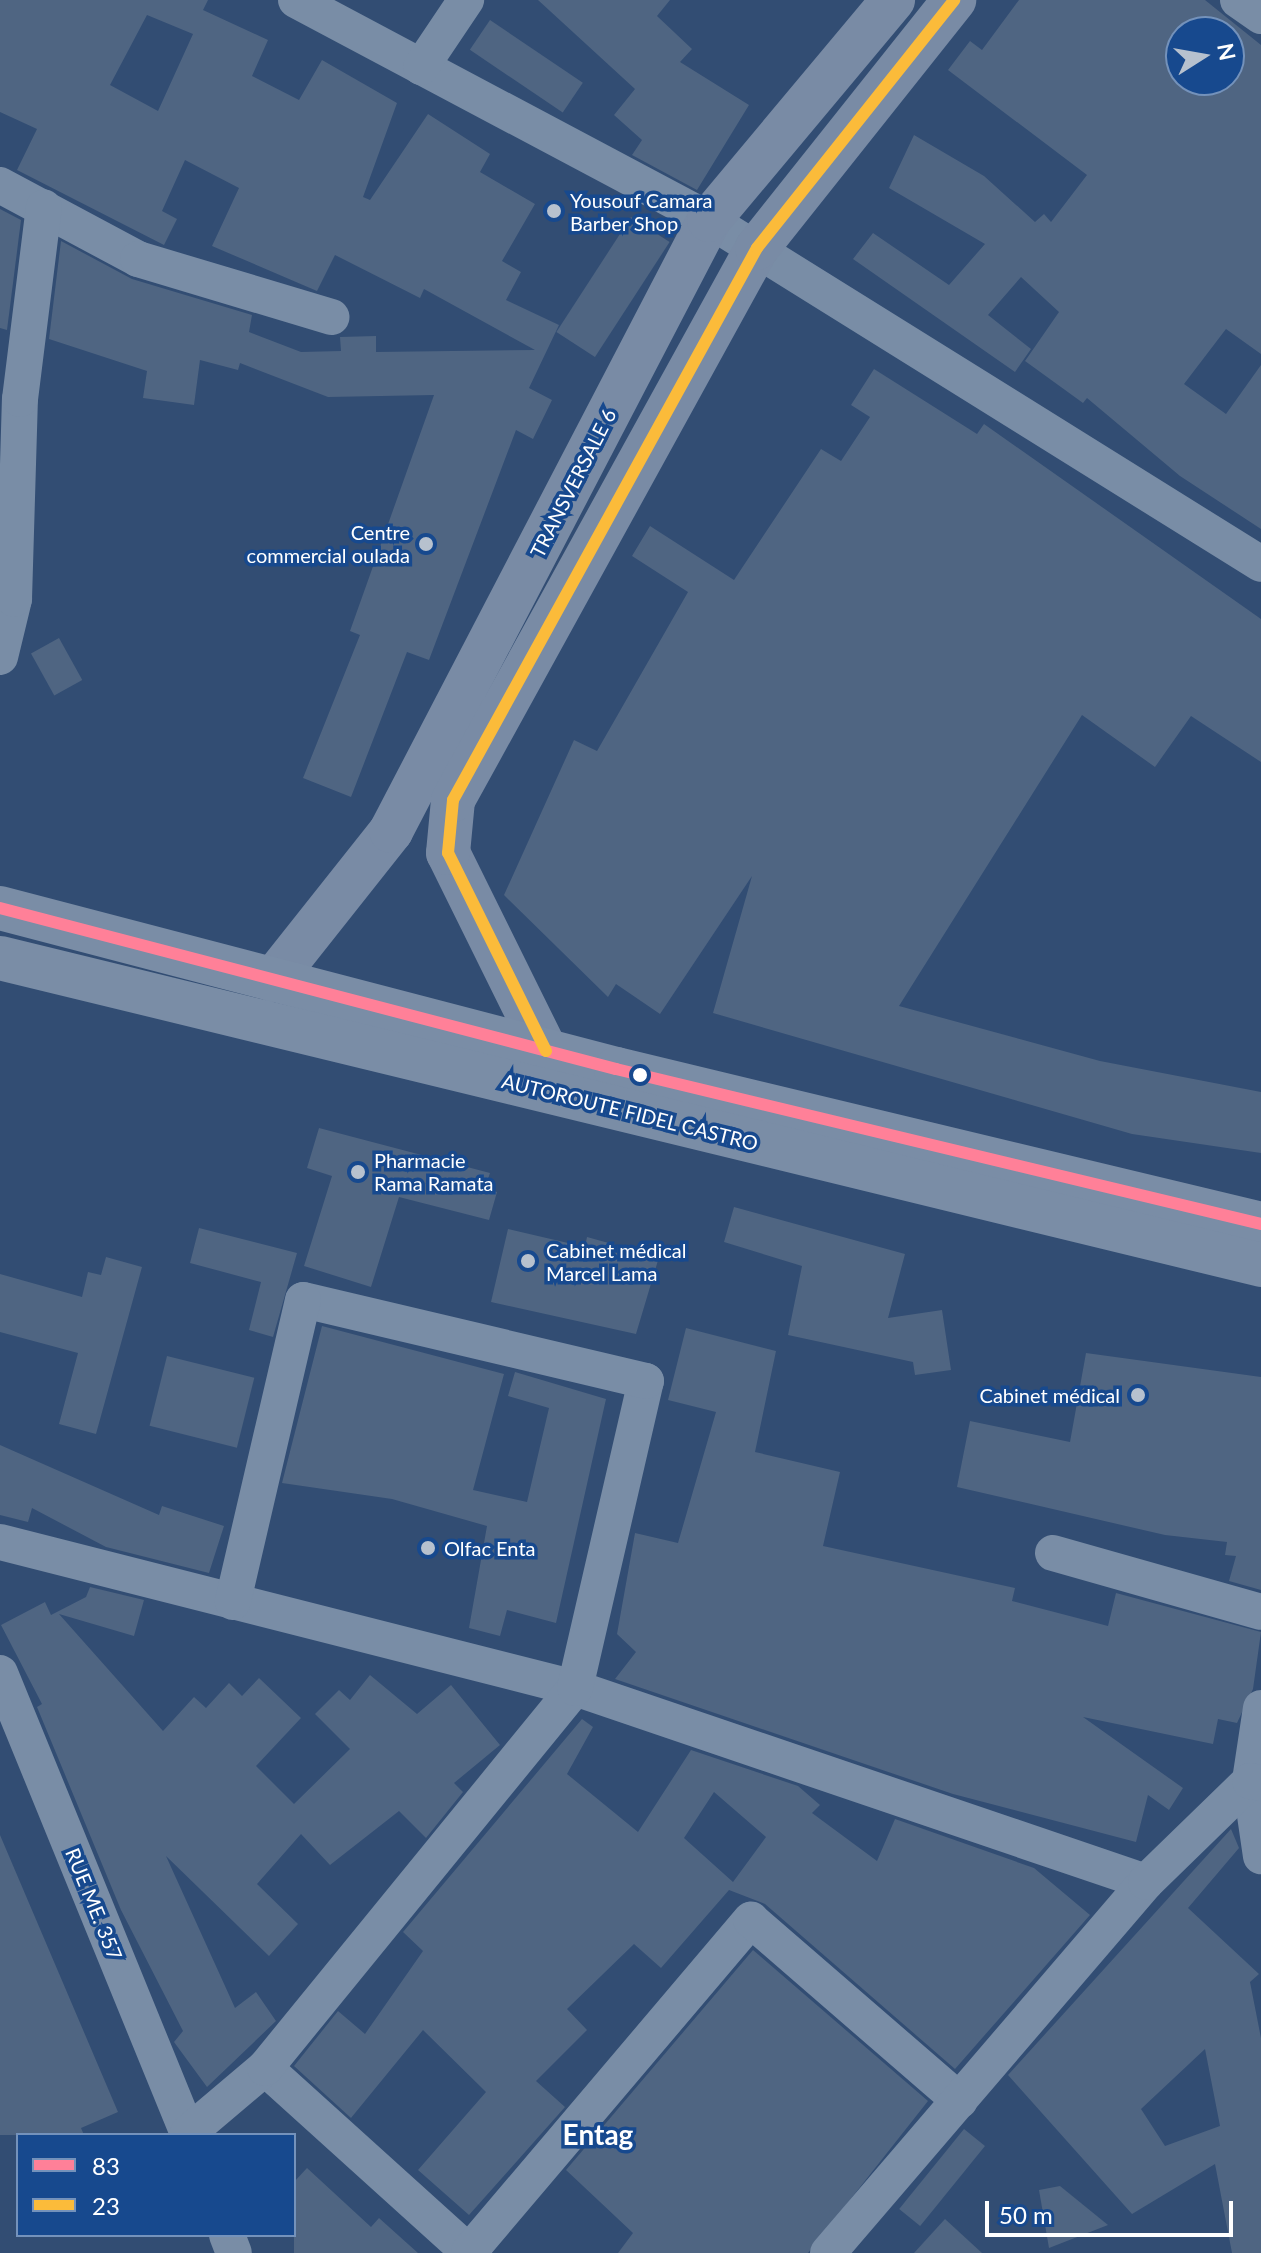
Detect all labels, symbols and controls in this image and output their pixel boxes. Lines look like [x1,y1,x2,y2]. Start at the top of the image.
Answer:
north arrow [1165,16,1245,96]
text: N [1212,41,1242,63]
place label: Yousouf Camara Barber Shop [570,188,713,235]
marker: Yousouf Camara Barber Shop [545,202,563,220]
street label: TRANSVERSALE 6 [525,404,621,562]
place label: Centre commercial oulada [247,520,410,567]
marker: Centre commercial oulada [417,535,435,553]
unlabelled marker [632,1067,648,1083]
street label: AUTOROUTE FIDEL CASTRO [499,1068,761,1156]
place label: Pharmacie Rama Ramata [374,1148,494,1195]
marker: Pharmacie Rama Ramata [349,1163,367,1181]
place label: Cabinet médical Marcel Lama [546,1238,686,1285]
marker: Cabinet médical Marcel Lama [517,1250,539,1272]
place label: Cabinet médical [980,1383,1120,1407]
marker: Cabinet médical [1127,1384,1149,1406]
place label: Olfac Enta [444,1536,535,1560]
marker: Olfac Enta [419,1539,437,1557]
street label: RUE ME. 357 [61,1845,127,1963]
district label: Entag [563,2117,633,2151]
legend [16,2133,296,2237]
text: 83 [92,2151,120,2180]
scale bar [989,2185,1237,2235]
text: 23 [92,2191,120,2220]
text: 50 m [999,2200,1053,2229]

